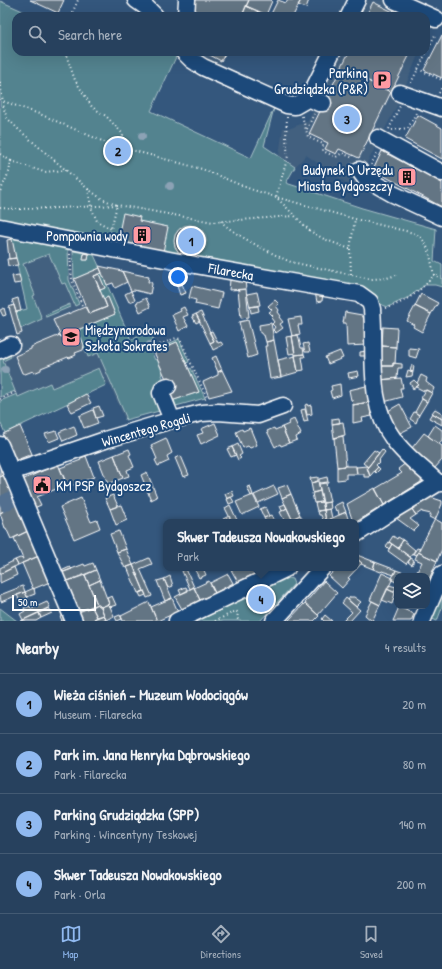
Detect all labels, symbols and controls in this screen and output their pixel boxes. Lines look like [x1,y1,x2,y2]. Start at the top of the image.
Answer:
search box [12,12,430,56]
icon: search [26,23,48,45]
text: Search here [58,24,122,45]
place label: Parking Grudziądzka (P&R) [274,63,368,98]
parking icon: Parking Grudziądzka (P&R) [371,69,393,91]
pin: 3 [334,104,360,134]
pin: 2 [105,136,131,166]
place label: Budynek D Urzędu Miasta Bydgoszczy [298,160,393,196]
building icon: Budynek D Urzędu Miasta Bydgoszczy [396,166,418,188]
building icon: Pompownia wody [131,224,153,246]
place label: Pompownia wody [46,226,128,246]
pin: 1 [178,226,204,256]
street label: Filarecka [206,258,255,284]
your location [168,267,188,287]
place label: Międzynarodowa Szkoła Sokrates [85,320,167,355]
school or university icon: Międzynarodowa Szkoła Sokrates [60,326,82,348]
street label: Wincentego Rogali [99,407,193,452]
public building icon: KM PSP Bydgoszcz [31,474,53,496]
place label: KM PSP Bydgoszcz [56,476,151,496]
popup [163,519,359,571]
text: Skwer Tadeusza Nowakowskiego [177,526,345,547]
text: Park [177,547,199,565]
map controls [394,573,430,609]
button: layers [394,573,430,609]
pin: 4 [248,584,274,614]
scale bar [12,593,96,612]
text: 50 m [18,595,38,609]
text: Nearby [16,636,59,659]
text: 4 results [385,638,426,656]
text: Wieża ciśnień - Muzeum Wodociągów [54,684,248,705]
text: 1 [27,695,31,713]
text: 20 m [402,695,426,713]
text: Museum · Filarecka [54,705,142,723]
text: Park im. Jana Henryka Dąbrowskiego [54,744,250,765]
text: 2 [26,755,32,773]
text: 80 m [403,755,426,773]
text: Park · Filarecka [54,765,126,783]
text: Parking Grudziądzka (SPP) [54,804,199,825]
text: 3 [26,815,32,833]
text: 140 m [399,815,426,833]
text: Parking · Wincentyny Teskowej [54,825,197,843]
text: Skwer Tadeusza Nowakowskiego [54,864,222,885]
text: 4 [27,875,31,893]
text: 200 m [396,875,426,893]
text: Park · Orla [54,885,105,903]
tab: Map [60,923,82,961]
tab: Directions [201,923,241,961]
tab: Saved [360,923,382,961]

